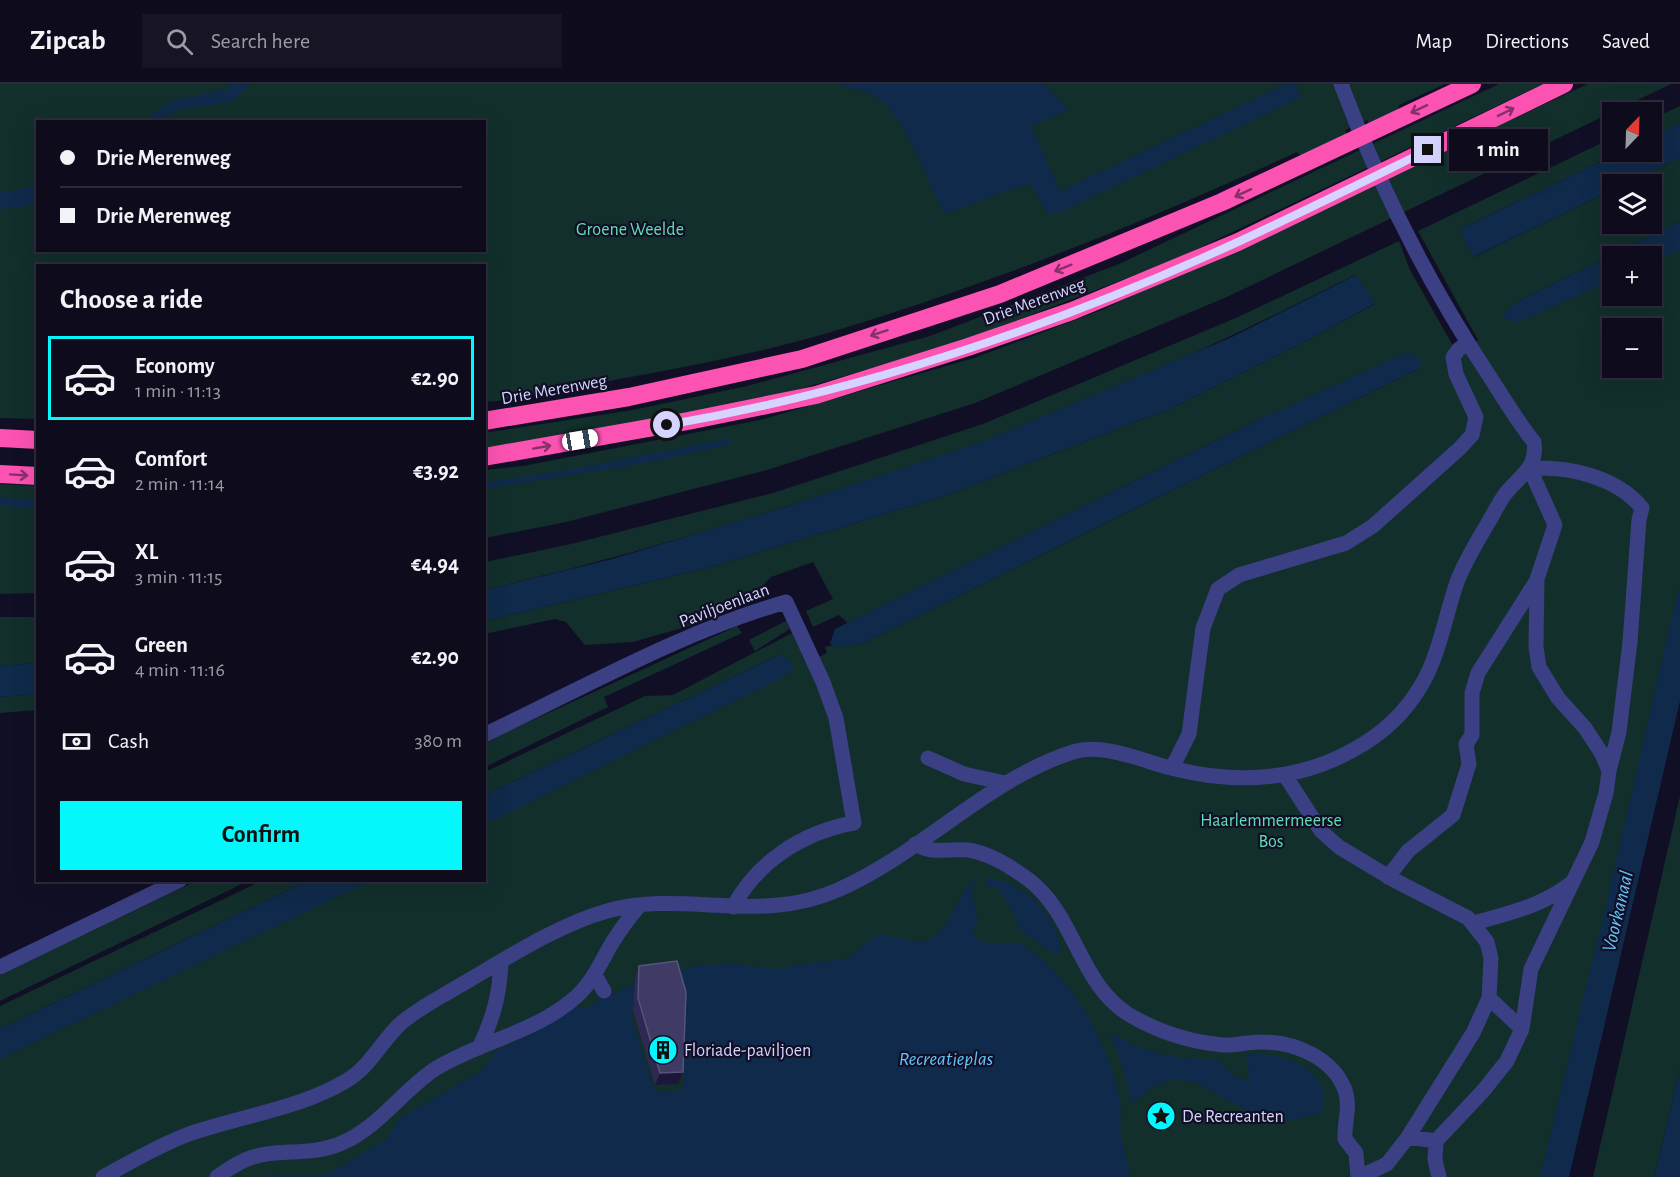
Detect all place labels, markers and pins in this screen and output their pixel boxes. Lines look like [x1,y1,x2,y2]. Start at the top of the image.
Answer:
building icon: Floriade-paviljoen [647,1034,679,1066]
place label: Floriade-paviljoen [684,1042,811,1060]
place icon: De Recreanten [1145,1100,1177,1132]
place label: De Recreanten [1182,1108,1284,1126]

